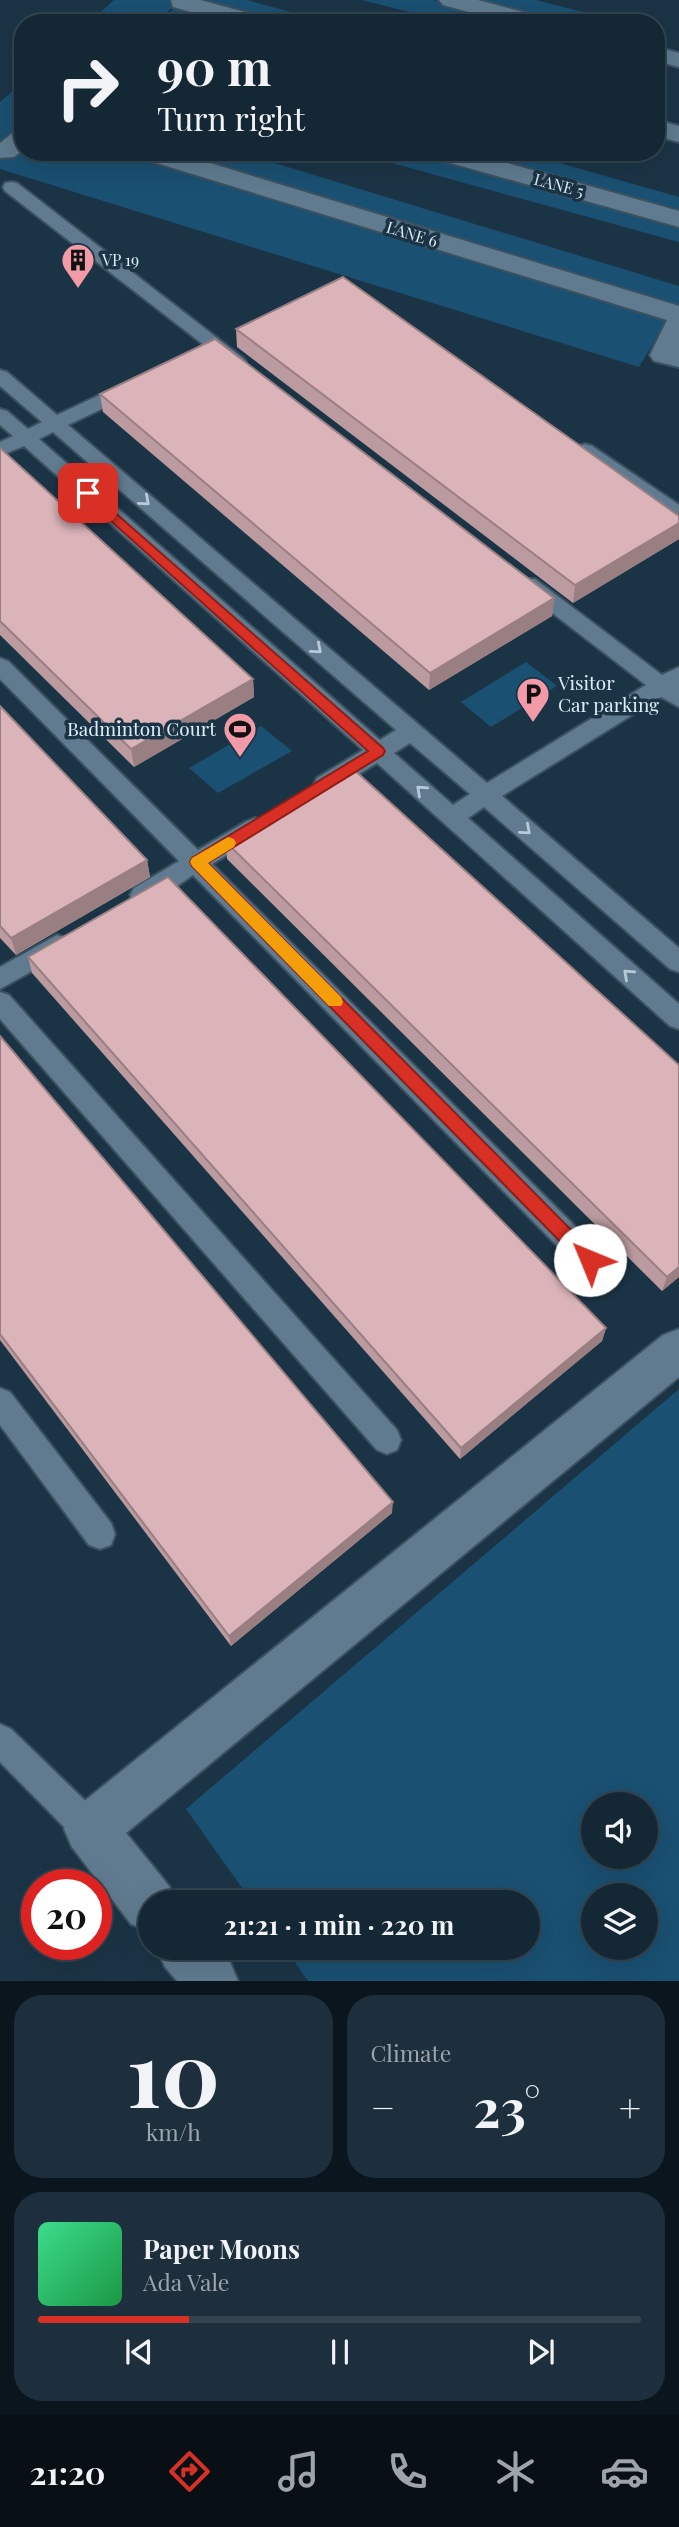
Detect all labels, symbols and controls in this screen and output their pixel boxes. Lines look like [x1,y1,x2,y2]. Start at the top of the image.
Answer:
text: 90 m [157,33,271,98]
icon: right [42,42,133,133]
text: Turn right [157,96,305,139]
street label: LANE 5 [532,168,586,201]
street label: LANE 6 [384,216,440,251]
building icon: VP 19 [59,241,97,290]
place label: VP 19 [101,249,139,270]
pin [58,463,118,523]
icon: arrive [69,474,107,512]
one-way arrow [136,493,149,505]
one-way arrow [309,641,322,653]
place label: Visitor Car parking [557,669,659,717]
parking icon: Visitor Car parking [514,675,552,724]
sports icon: Badminton Court [221,710,259,759]
place label: Badminton Court [67,715,216,741]
one-way arrow [416,786,429,799]
one-way arrow [518,822,531,834]
one-way arrow [623,970,636,982]
position arrow [553,1223,627,1297]
map controls [581,1792,658,1960]
button: sound [581,1792,658,1869]
speed limit sign: 20 [21,1869,112,1960]
button: layers [581,1883,658,1960]
text: 21:21 · 1 min · 220 m [224,1907,454,1942]
text: 10 [126,2010,220,2131]
text: Climate [371,2037,451,2068]
text: 23° [473,2072,540,2141]
text: − [371,2081,395,2132]
text: + [619,2081,641,2132]
text: km/h [146,2116,201,2147]
text: Paper Moons [143,2231,300,2266]
text: Ada Vale [143,2266,230,2297]
icon: previous [120,2333,158,2371]
icon: pause [321,2333,359,2371]
icon: next [522,2333,560,2371]
icon: directions [165,2447,214,2496]
icon: music [274,2447,323,2496]
icon: phone [383,2447,432,2496]
icon: climate [491,2447,540,2496]
icon: car [600,2447,649,2496]
text: 21:20 [30,2450,106,2493]

